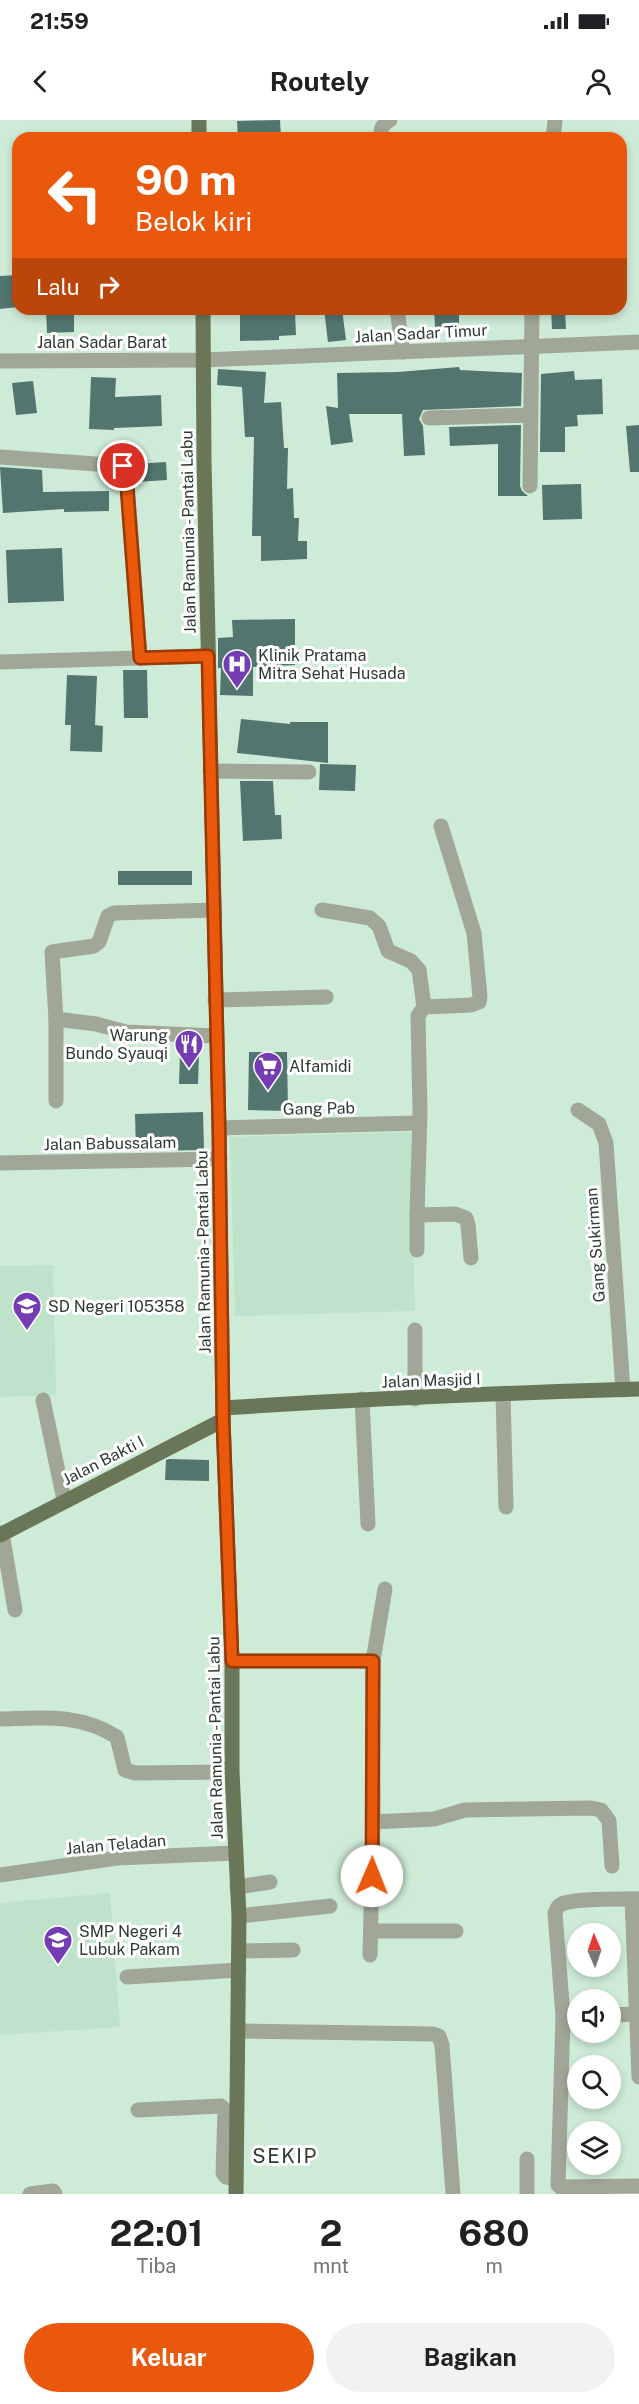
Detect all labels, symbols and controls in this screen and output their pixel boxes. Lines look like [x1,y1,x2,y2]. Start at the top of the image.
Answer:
text: 21:59 [30,8,89,34]
icon: back [24,65,57,98]
text: Routely [270,65,369,97]
icon: person [582,65,615,98]
text: 90 m [135,155,237,204]
icon: left [36,156,114,234]
text: Belok kiri [135,205,252,237]
icon: right [92,270,125,303]
text: Lalu [36,274,80,300]
street label: Jalan Sadar Timur [354,321,488,346]
street label: Jalan Sadar Barat [37,333,167,352]
street label: Jalan Ramunia - Pantai Labu [177,430,200,634]
pin [97,440,148,491]
icon: arrive [106,449,139,482]
place label: Klinik Pratama Mitra Sehat Husada [258,646,406,683]
hospital icon: Klinik Pratama Mitra Sehat Husada [221,648,253,690]
place label: Warung Bundo Syauqi [65,1026,168,1063]
restaurant icon: Warung Bundo Syauqi [173,1028,205,1070]
supermarket icon: Alfamidi [252,1050,284,1092]
place label: Alfamidi [289,1057,352,1076]
street label: Gang Pab [283,1098,355,1119]
street label: Jalan Babussalam [44,1133,177,1154]
street label: Jalan Ramunia - Pantai Labu [192,1150,215,1354]
street label: Gang Sukirman [582,1187,609,1303]
school or university icon: SD Negeri 105358 [11,1290,43,1332]
place label: SD Negeri 105358 [48,1297,185,1316]
street label: Jalan Masjid I [381,1369,481,1392]
street label: Jalan Bakti I [59,1432,147,1489]
street label: Jalan Ramunia - Pantai Labu [204,1636,227,1840]
street label: Jalan Teladan [65,1831,167,1858]
position arrow [340,1844,404,1908]
place label: SMP Negeri 4 Lubuk Pakam [79,1922,182,1959]
north arrow [567,1923,621,1977]
map controls [567,1923,621,2175]
school or university icon: SMP Negeri 4 Lubuk Pakam [42,1924,74,1966]
button: sound [567,1989,621,2043]
button: search [567,2055,621,2109]
button: layers [567,2121,621,2175]
district label: SEKIP [252,2144,318,2168]
text: 22:01 [109,2212,204,2254]
text: 2 [320,2212,342,2254]
text: 680 [459,2212,530,2254]
text: Tiba [137,2254,176,2278]
text: mnt [313,2254,349,2278]
text: m [485,2254,503,2278]
button: Keluar [24,2323,314,2392]
button: Bagikan [326,2323,615,2392]

